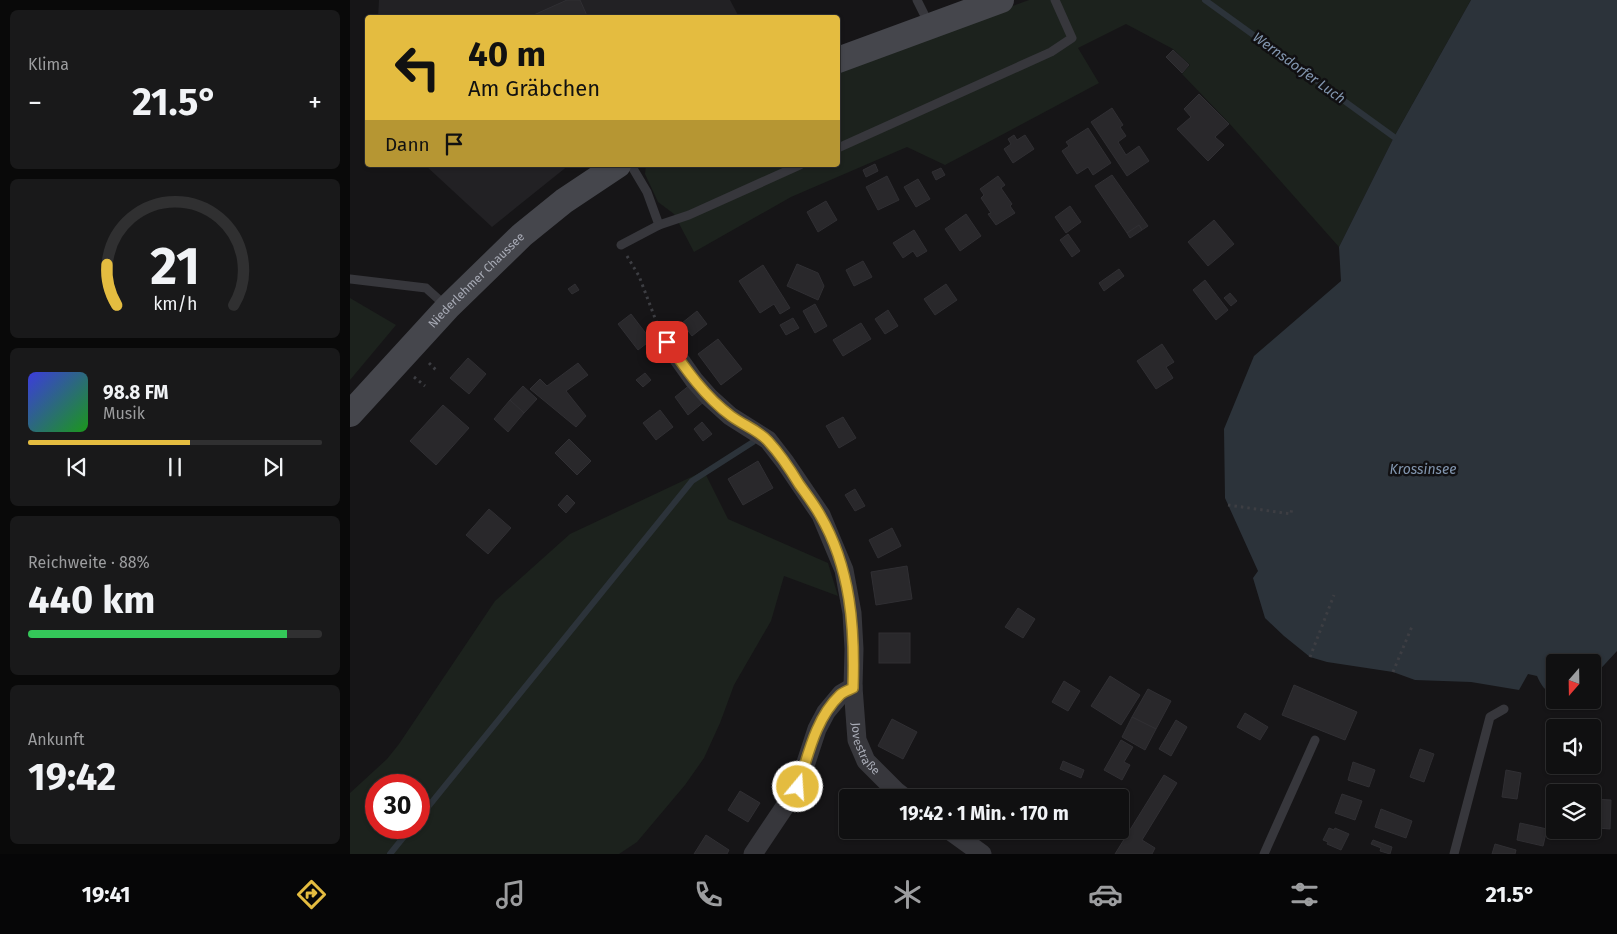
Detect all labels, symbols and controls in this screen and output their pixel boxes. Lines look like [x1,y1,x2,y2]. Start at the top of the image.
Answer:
water label: Wernsdorfer Luch [1249,29,1349,107]
text: 40 m [468,33,546,75]
icon: left [385,35,450,100]
text: Klima [28,55,69,74]
text: Am Gräbchen [468,75,600,102]
text: 21.5° [132,79,218,125]
text: − [28,86,42,119]
text: + [308,86,322,119]
icon: arrive [440,130,468,158]
text: Dann [385,133,430,156]
street label: Niederlehmer Chaussee [425,230,527,331]
text: 21 [150,235,200,298]
text: km/h [153,293,197,315]
pin [646,321,688,363]
icon: arrive [653,328,681,356]
text: 98.8 FM [103,381,168,404]
text: Musik [103,404,145,423]
icon: previous [63,453,91,481]
icon: pause [161,453,189,481]
icon: next [259,453,287,481]
water label: Krossinsee [1390,461,1456,478]
text: Reichweite · 88% [28,553,150,572]
text: 440 km [28,577,155,623]
north arrow [1546,654,1601,709]
map controls [1546,654,1601,839]
button: sound [1546,719,1601,774]
street label: Jovestraße [849,722,883,778]
text: Ankunft [28,730,84,749]
text: 19:42 [28,754,116,800]
position arrow [771,760,823,812]
speed limit sign: 30 [365,774,430,839]
button: layers [1546,784,1601,839]
text: 19:42 · 1 Min. · 170 m [899,802,1069,825]
icon: directions [294,877,329,912]
icon: music [493,877,528,912]
icon: phone [691,877,726,912]
icon: climate [890,877,925,912]
icon: car [1088,877,1123,912]
icon: filters [1287,877,1322,912]
text: 19:41 [82,881,131,908]
text: 21.5° [1485,881,1535,908]

